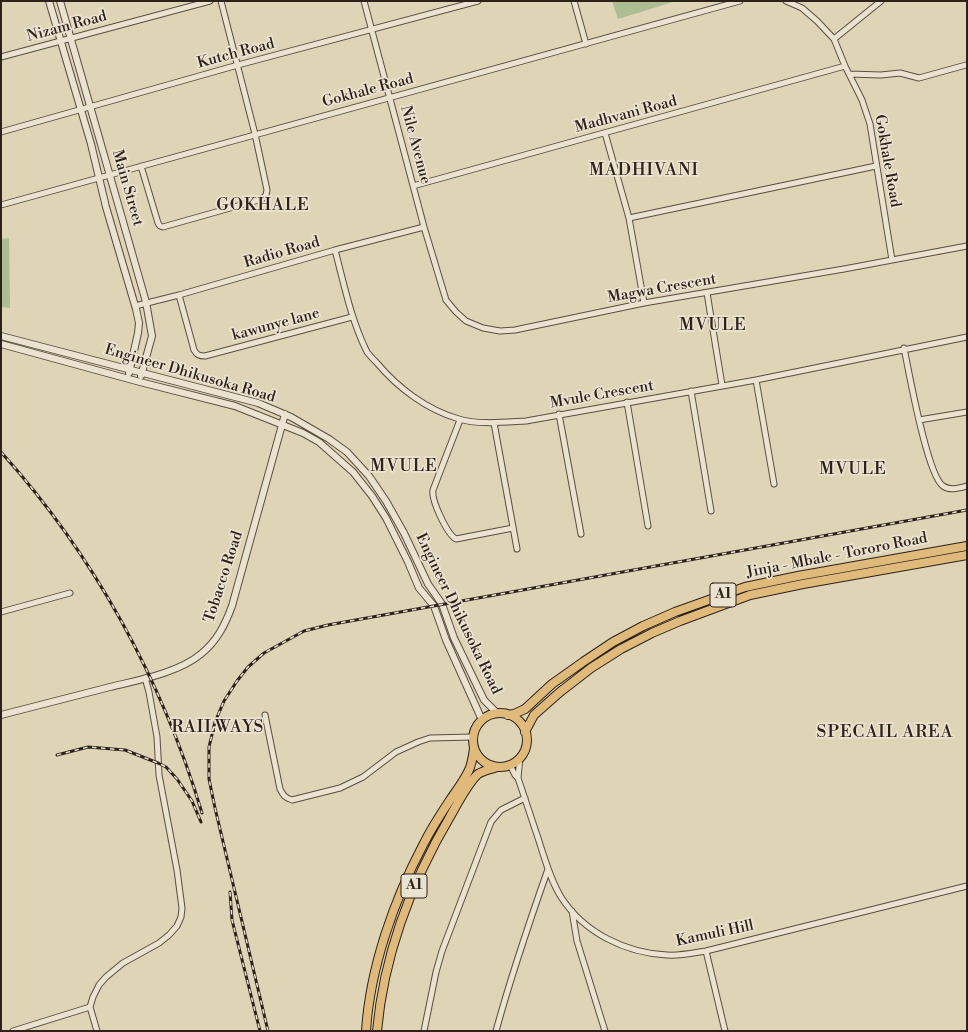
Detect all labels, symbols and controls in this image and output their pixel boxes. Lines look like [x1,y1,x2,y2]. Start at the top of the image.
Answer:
street label: Nizam Road [25,8,109,46]
street label: Kutch Road [195,35,277,73]
street label: Gokhale Road [320,70,416,112]
street label: Madhvani Road [573,93,679,137]
street label: Nile Avenue [396,104,434,186]
street label: Gokhale Road [870,113,904,209]
street label: Main Street [108,148,146,228]
district label: MADHIVANI [589,161,699,181]
district label: GOKHALE [216,196,310,216]
street label: Radio Road [242,234,322,272]
street label: Magwa Crescent [606,271,718,307]
street label: kawunye lane [230,305,322,345]
district label: MVULE [679,316,747,336]
street label: Engineer Dhikusoka Road [103,341,277,407]
street label: Mvule Crescent [549,377,655,413]
district label: MVULE [370,457,438,477]
district label: MVULE [819,460,887,480]
street label: Tobacco Road [201,529,247,625]
street label: Jinja - Mbale - Tororo Road [745,530,929,582]
street label: Engineer Dhikusoka Road [411,531,505,697]
road number: A1 [710,583,736,607]
district label: RAILWAYS [172,718,264,738]
district label: SPECAIL AREA [817,723,953,743]
road number: A1 [401,874,427,898]
street label: Kamuli Hill [674,917,756,951]

